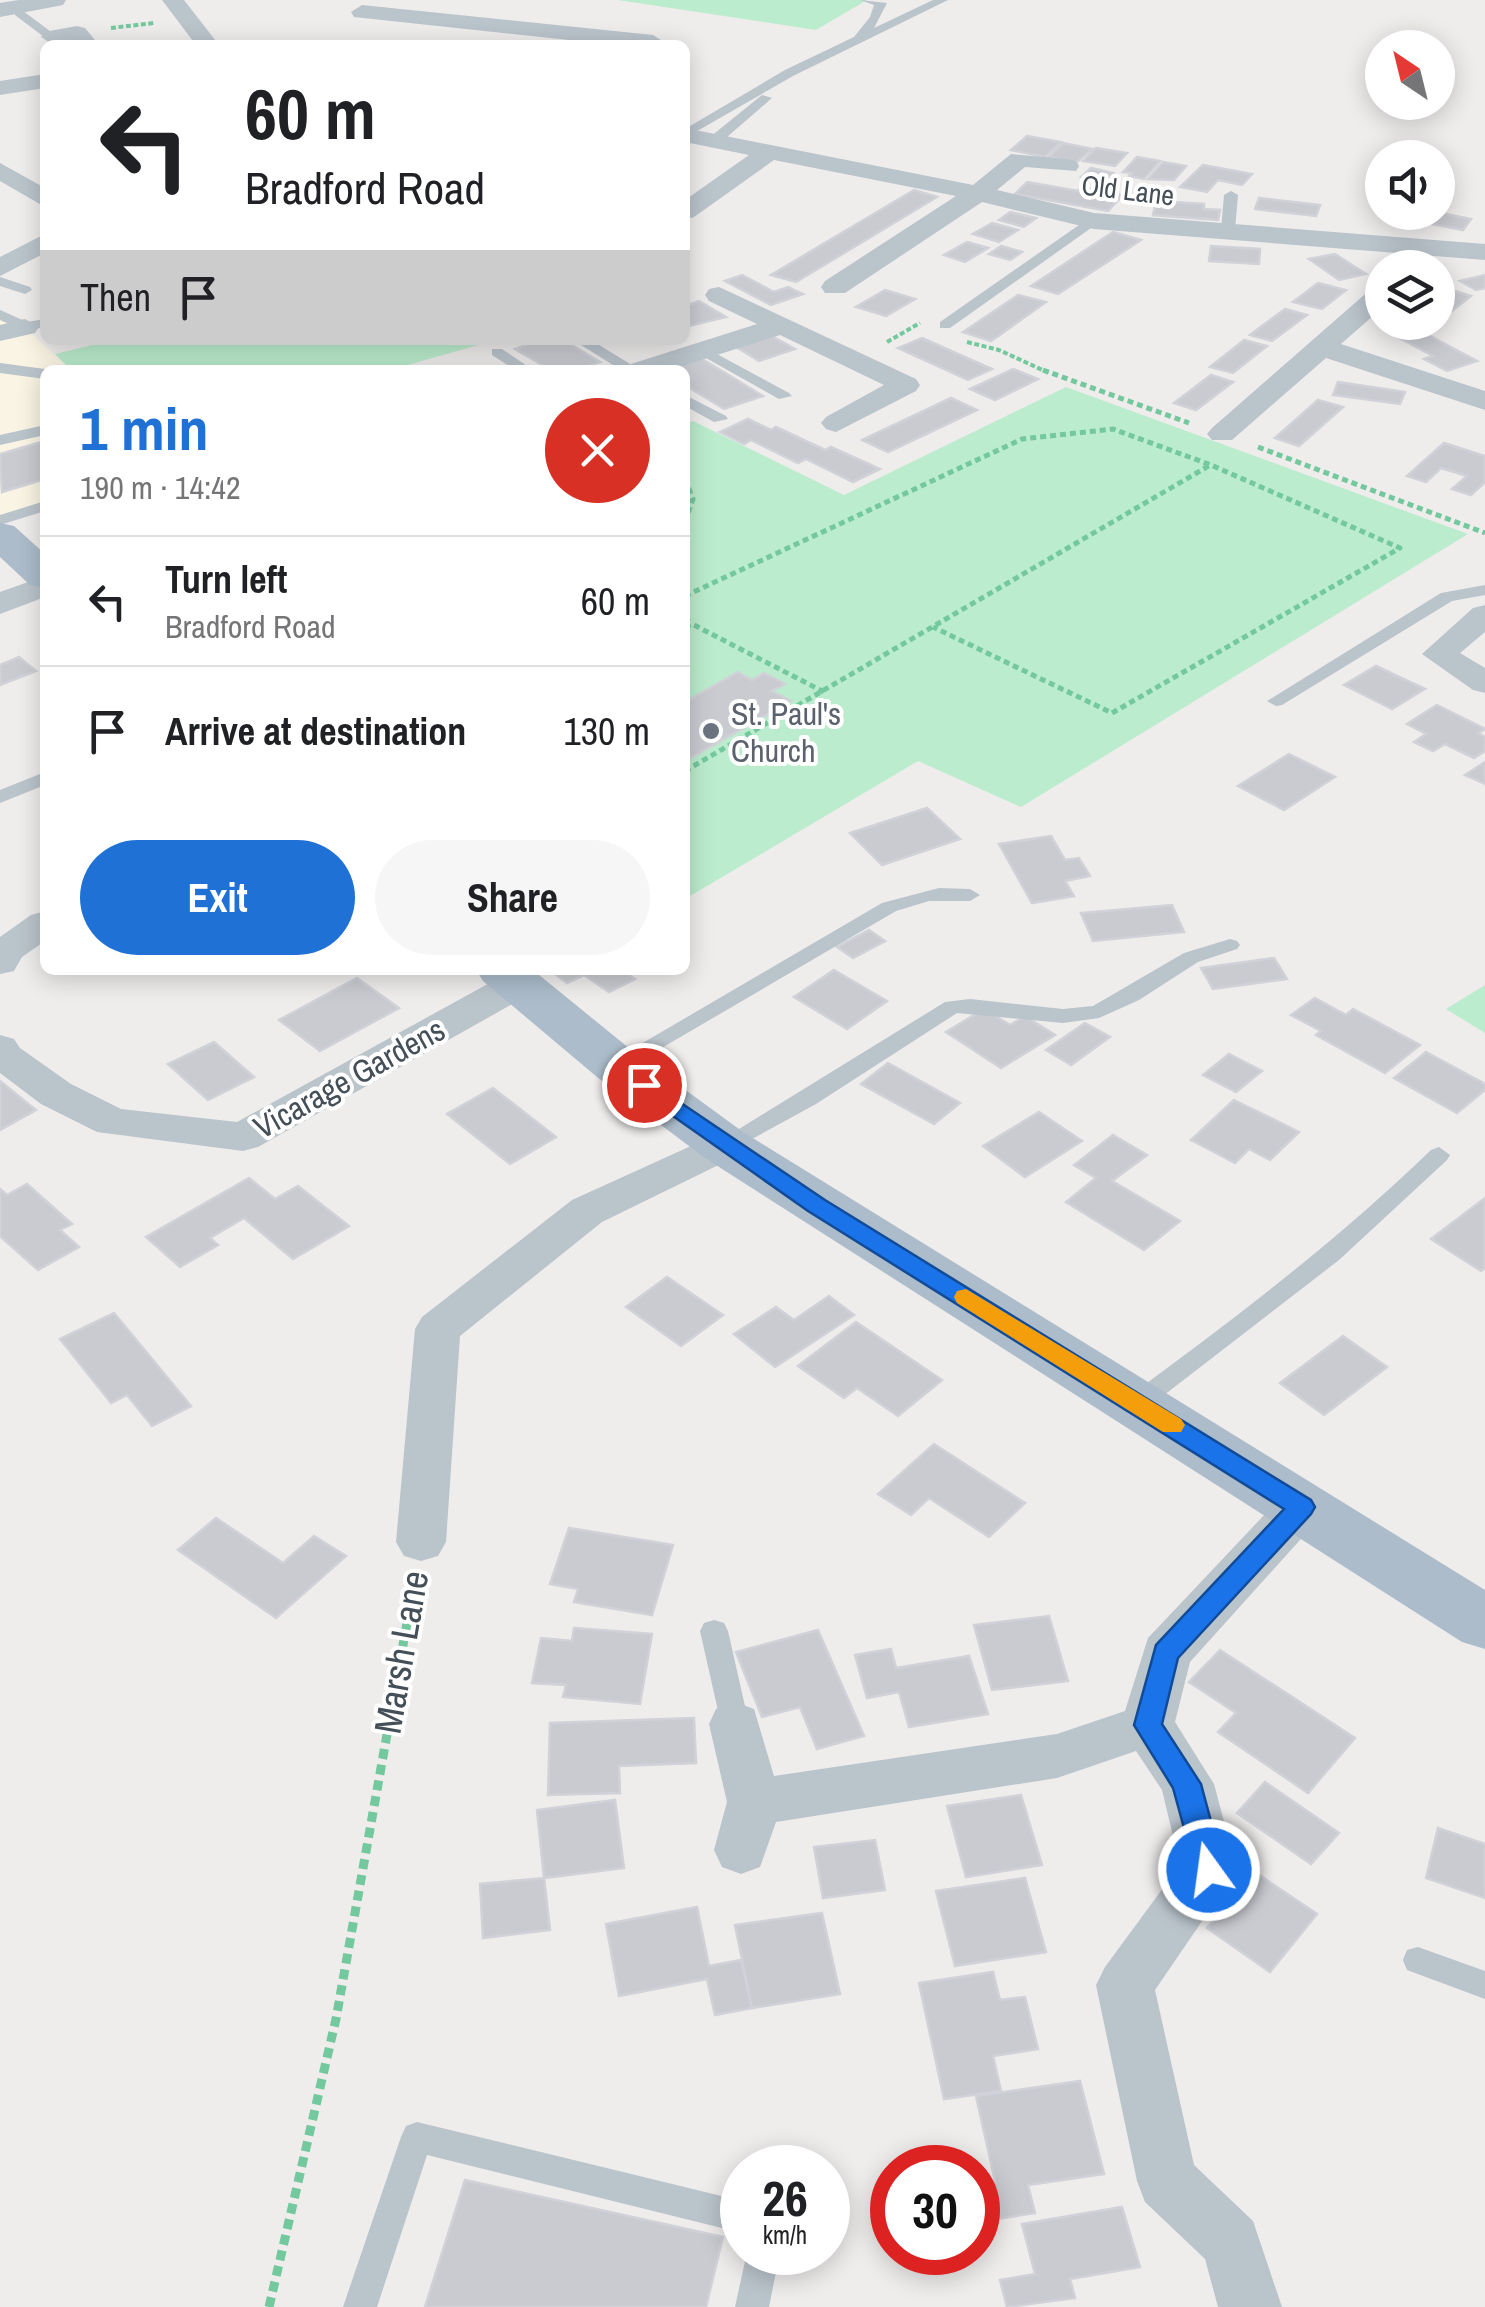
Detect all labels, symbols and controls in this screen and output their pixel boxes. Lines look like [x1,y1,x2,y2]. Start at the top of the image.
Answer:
north arrow [1365,30,1455,120]
map controls [1365,30,1455,340]
text: 60 m [245,67,376,161]
icon: left [80,80,210,210]
button: sound [1365,140,1455,230]
text: Bradford Road [245,157,485,218]
street label: Old Lane [1079,165,1177,215]
button: layers [1365,250,1455,340]
icon: arrive [171,270,226,325]
text: Then [80,272,151,323]
text: 1 min [80,388,209,469]
button: close [545,398,650,503]
text: 190 m · 14:42 [80,466,240,509]
text: Turn left [165,554,287,605]
icon: left [80,574,135,629]
text: 60 m [581,576,650,627]
text: Bradford Road [165,605,336,648]
place label: St. Paul's Church [731,692,841,772]
icon: arrive [80,704,135,759]
text: Arrive at destination [165,706,466,757]
text: 130 m [563,706,650,757]
marker: St. Paul's Church [700,720,722,742]
button: Exit [80,840,355,955]
button: Share [375,840,650,955]
street label: Vicarage Gardens [246,1008,452,1148]
pin [602,1043,687,1128]
icon: arrive [617,1058,672,1113]
street label: Marsh Lane [362,1567,440,1737]
position arrow [1157,1818,1261,1922]
speed limit sign: 30 [870,2145,1000,2275]
text: 26 [762,2164,808,2232]
text: km/h [763,2218,807,2252]

